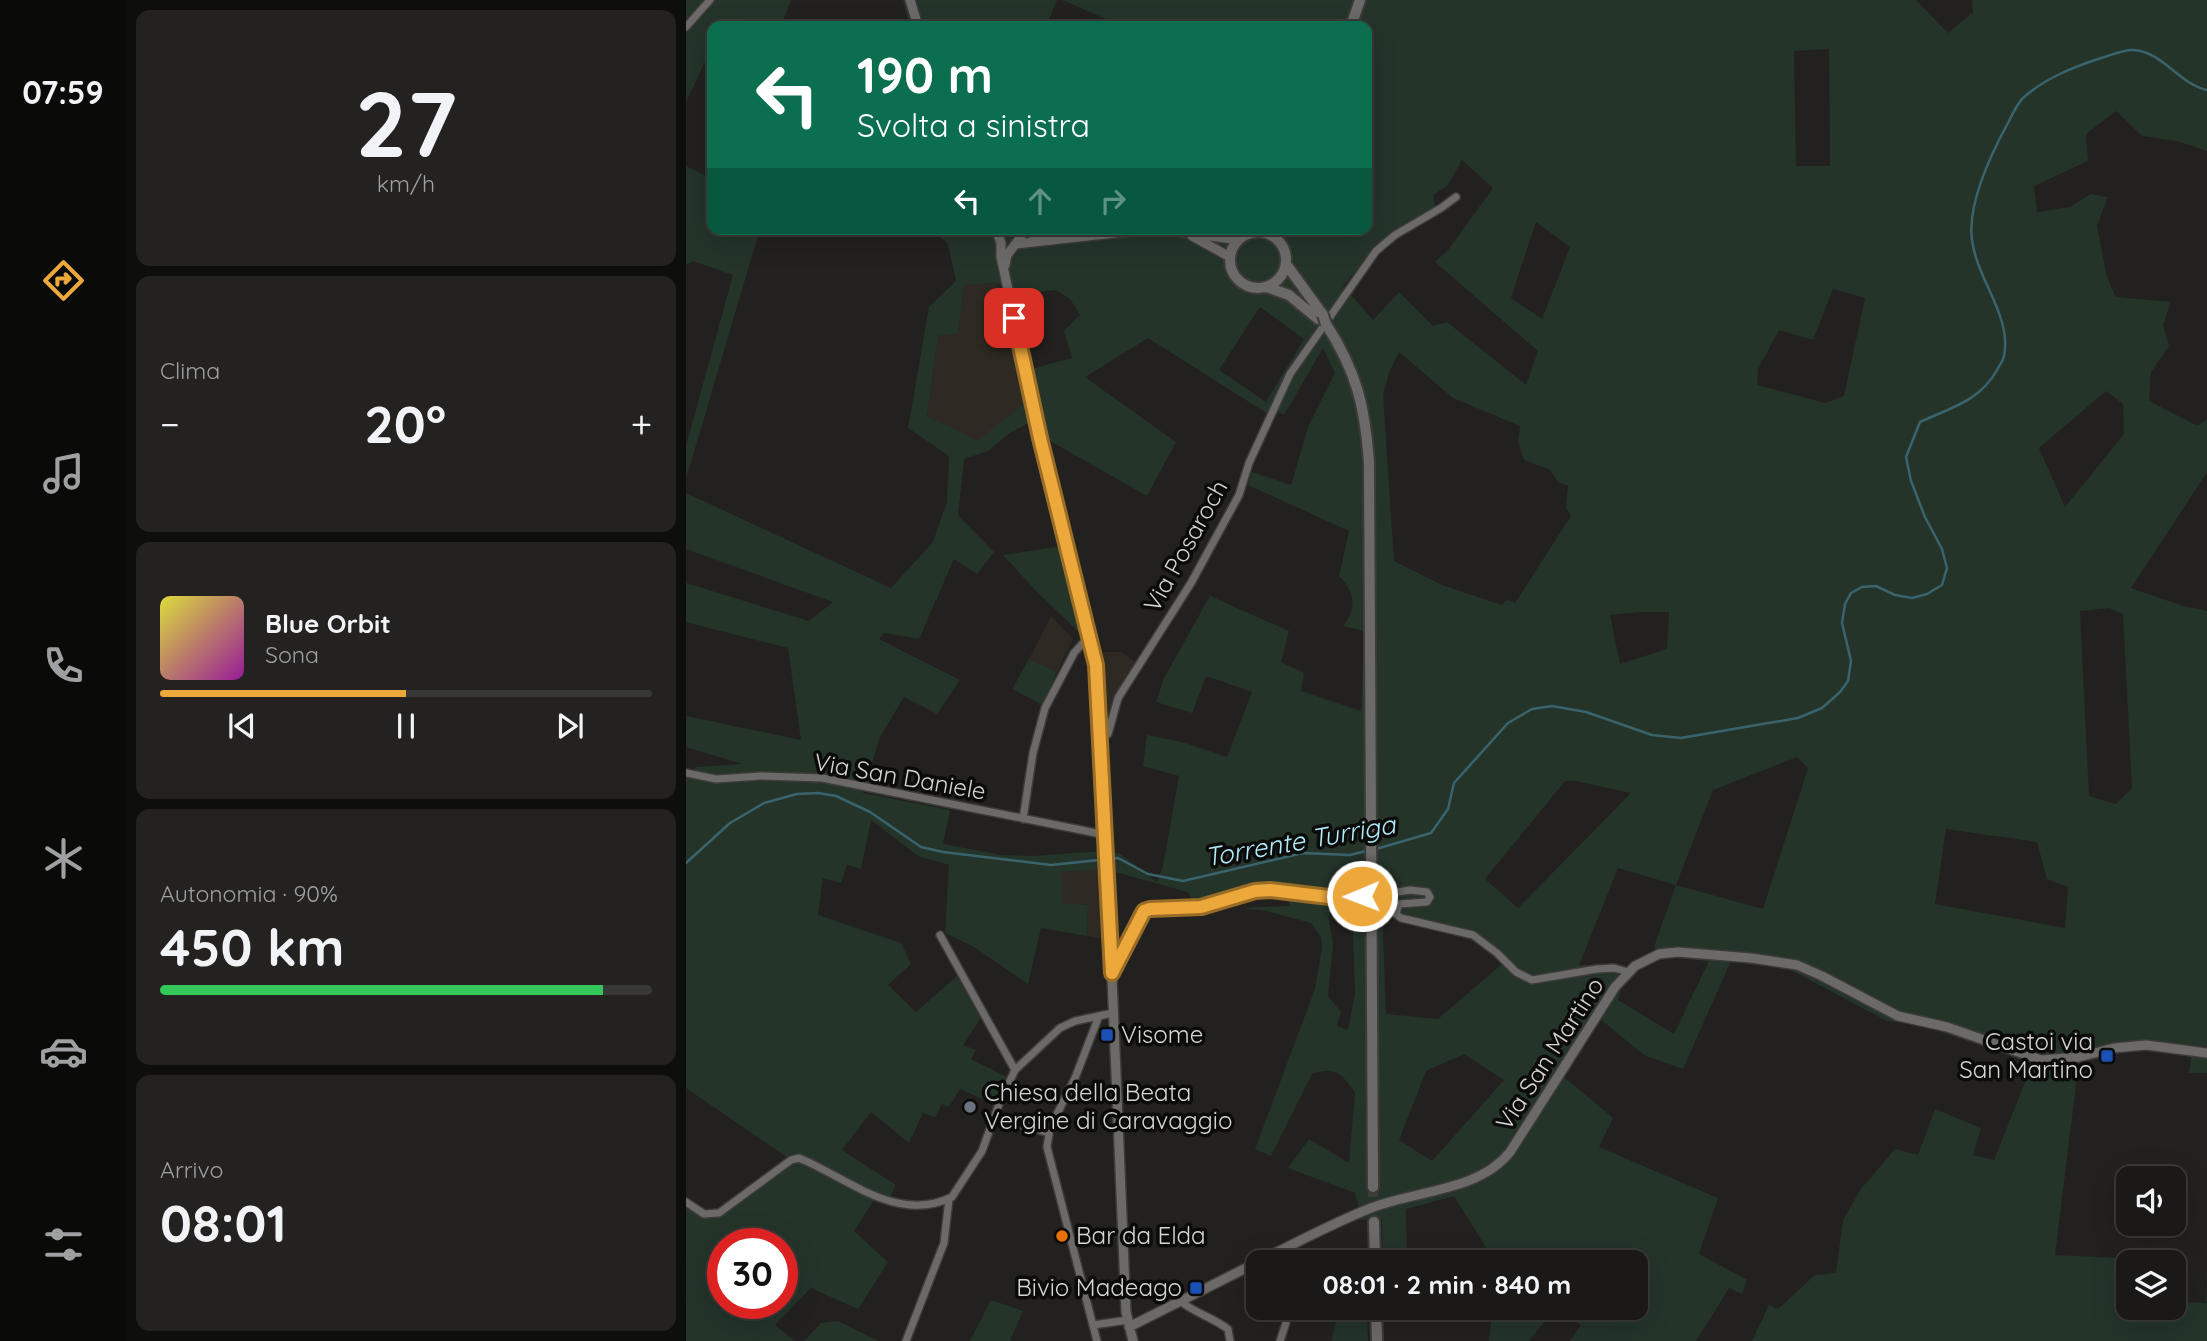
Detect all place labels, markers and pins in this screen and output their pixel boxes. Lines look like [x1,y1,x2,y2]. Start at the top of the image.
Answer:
pin [984,288,1044,348]
place label: Visome [1121,1019,1203,1049]
place label: Castoi via San Martino [1959,1026,2093,1084]
marker: Visome [1099,1027,1115,1043]
marker: Castoi via San Martino [2099,1048,2115,1064]
place label: Chiesa della Beata Vergine di Caravaggio [984,1077,1232,1135]
marker: Chiesa della Beata Vergine di Caravaggio [962,1099,978,1115]
place label: Bar da Elda [1076,1220,1206,1250]
marker: Bar da Elda [1054,1228,1070,1244]
place label: Bivio Madeago [1016,1272,1182,1302]
marker: Bivio Madeago [1188,1280,1204,1296]

